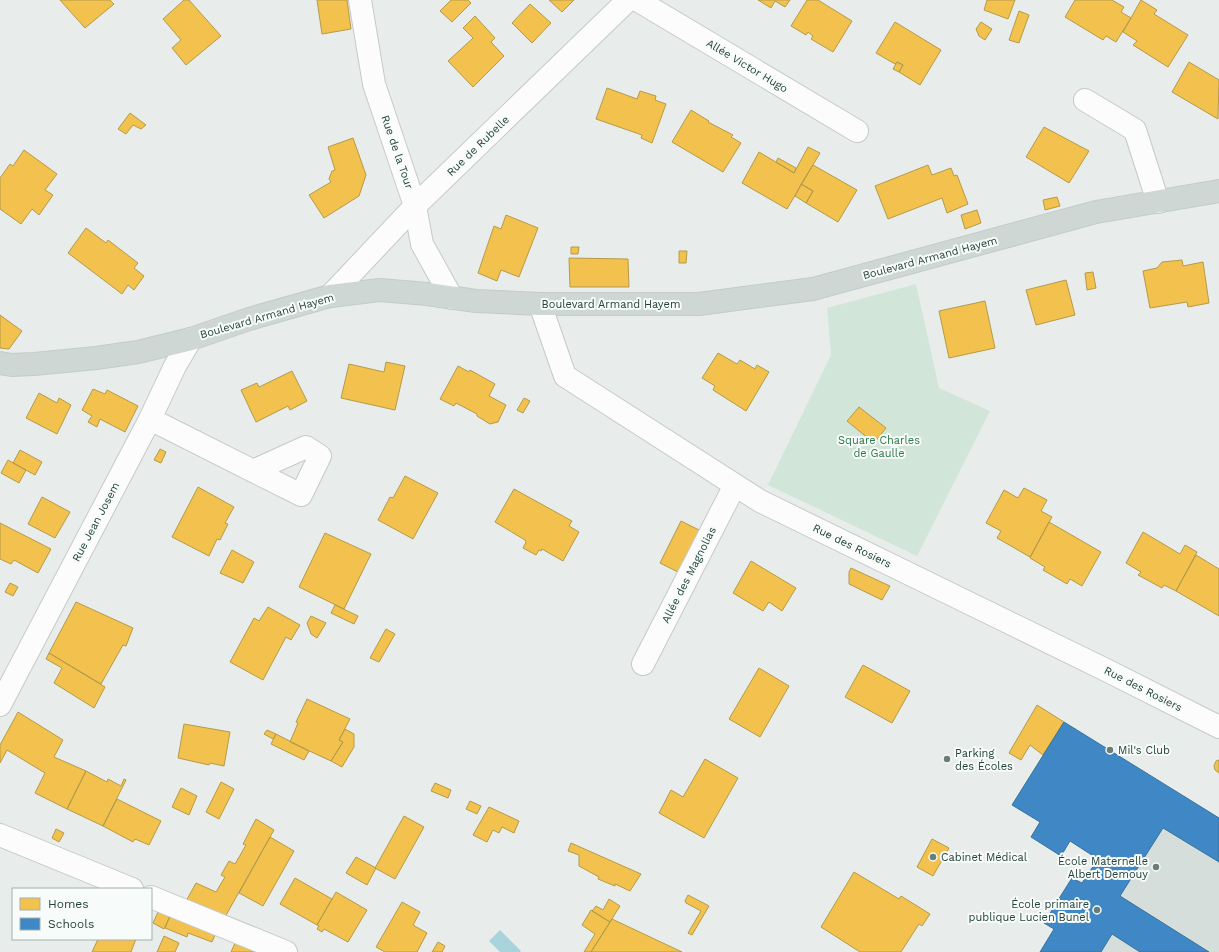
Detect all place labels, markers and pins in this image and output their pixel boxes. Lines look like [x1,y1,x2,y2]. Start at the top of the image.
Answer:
place label: Mil's Club [1118,744,1170,757]
marker: Mil's Club [1105,745,1115,755]
place label: Parking des Écoles [955,747,1013,773]
marker: Parking des Écoles [942,754,952,764]
place label: Cabinet Médical [941,851,1028,864]
marker: Cabinet Médical [928,852,938,862]
place label: École Maternelle Albert Demouy [1058,854,1148,881]
marker: École Maternelle Albert Demouy [1151,862,1161,872]
place label: École primaire publique Lucien Bunel [969,897,1090,924]
marker: École primaire publique Lucien Bunel [1092,905,1102,915]

